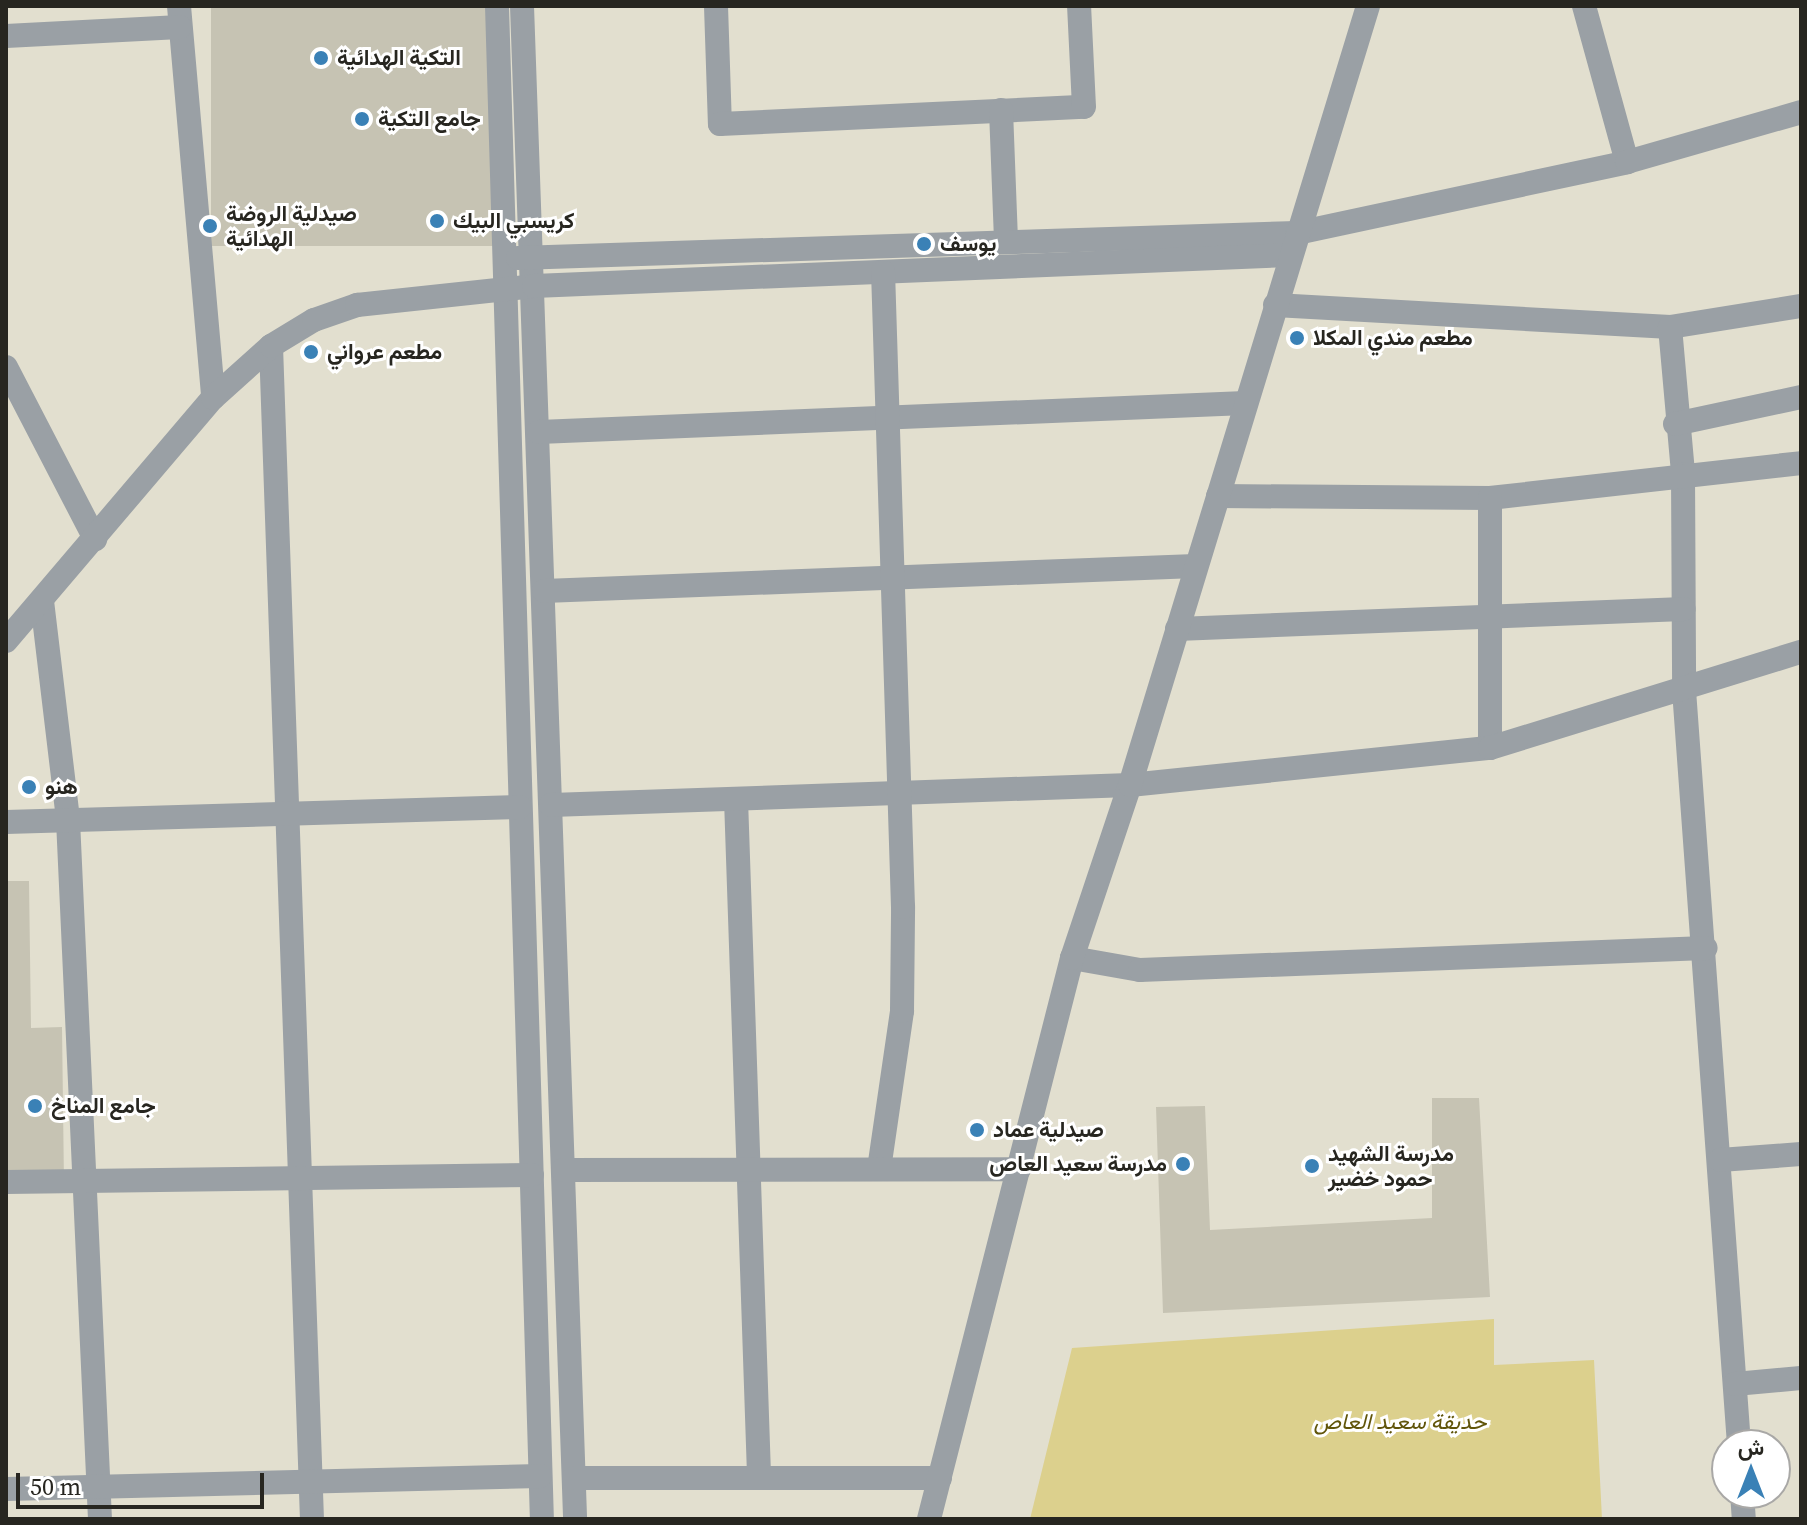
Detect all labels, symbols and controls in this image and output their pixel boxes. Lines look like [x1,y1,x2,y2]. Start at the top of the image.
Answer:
place label: التكية الهدائية [337,45,461,71]
marker: التكية الهدائية [312,49,330,67]
place label: جامع التكية [378,106,481,132]
marker: جامع التكية [353,110,371,128]
place label: صيدلية الروضة الهدائية [226,200,357,252]
place label: كريسبي البيك [453,208,574,234]
marker: كريسبي البيك [428,212,446,230]
marker: صيدلية الروضة الهدائية [201,217,219,235]
place label: يوسف [940,231,996,257]
marker: يوسف [915,235,933,253]
place label: مطعم مندي المكلا [1313,325,1473,351]
marker: مطعم مندي المكلا [1288,329,1306,347]
place label: مطعم عرواني [327,339,442,365]
marker: مطعم عرواني [302,343,320,361]
place label: هنو [45,774,78,800]
marker: هنو [20,778,38,796]
place label: جامع المناخ [51,1093,156,1119]
marker: جامع المناخ [26,1097,44,1115]
place label: صيدلية عماد [993,1117,1104,1143]
marker: صيدلية عماد [968,1121,986,1139]
place label: مدرسة الشهيد حمود خضير [1328,1140,1454,1192]
place label: مدرسة سعيد العاص [989,1151,1167,1177]
marker: مدرسة سعيد العاص [1174,1155,1192,1173]
marker: مدرسة الشهيد حمود خضير [1303,1157,1321,1175]
park label: حديقة سعيد العاص [1314,1409,1486,1435]
north arrow [1711,1429,1791,1509]
text: ش [1738,1432,1764,1462]
scale bar [20,1457,268,1507]
text: 50 m [30,1470,81,1503]

